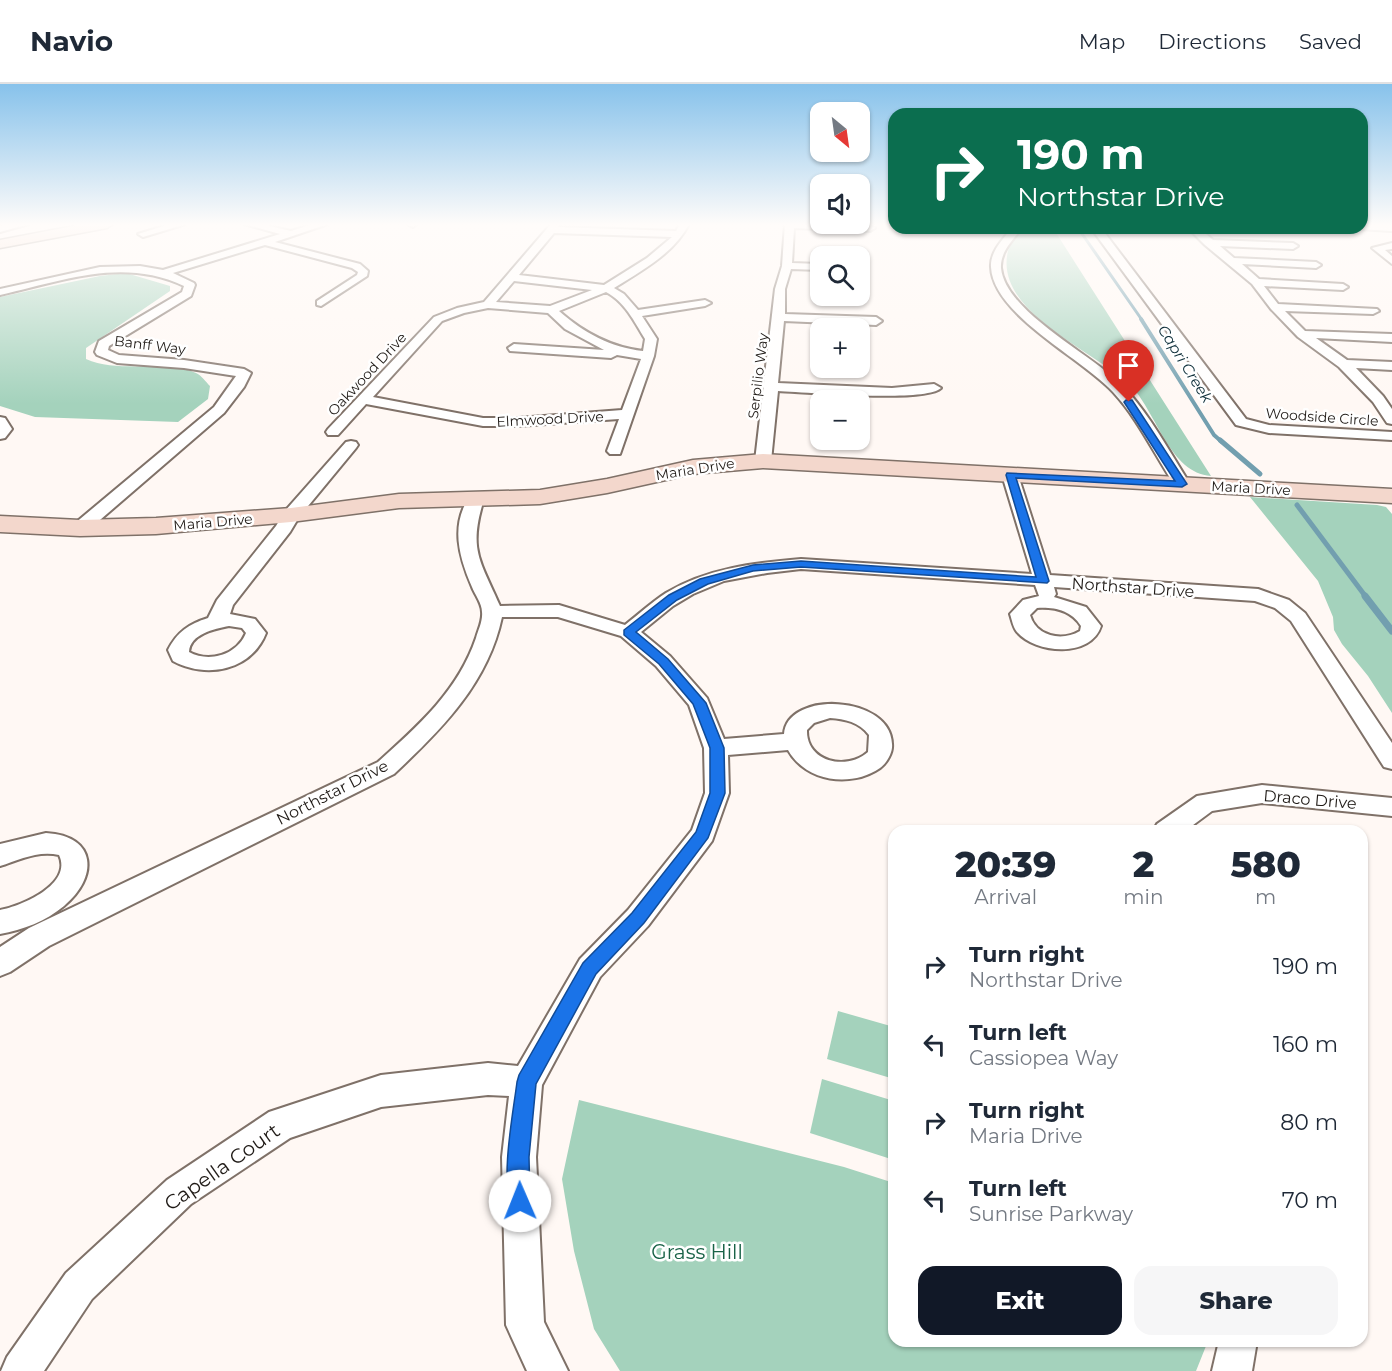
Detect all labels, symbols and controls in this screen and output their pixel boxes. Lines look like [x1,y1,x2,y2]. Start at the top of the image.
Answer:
text: Navio [30,24,113,58]
text: Map [1079,29,1125,54]
text: Directions [1158,29,1266,54]
text: Saved [1299,29,1362,54]
north arrow [810,102,870,162]
map controls [810,102,870,450]
text: 190 m [1017,128,1145,180]
icon: right [918,132,996,210]
button: sound [810,174,870,234]
text: Northstar Drive [1017,180,1224,213]
button: search [810,246,870,306]
button: + [810,318,870,378]
water label: Capri Creek [1154,321,1217,407]
street label: Oakwood Drive [324,329,410,419]
street label: Banff Way [113,332,187,358]
street label: Serpilio Way [744,332,772,420]
pin [1103,340,1154,402]
icon: arrive [1112,349,1145,382]
button: − [810,390,870,450]
street label: Woodside Circle [1265,404,1379,430]
street label: Elmwood Drive [496,407,604,431]
street label: Maria Drive [654,454,736,484]
street label: Maria Drive [1211,477,1291,499]
street label: Maria Drive [173,510,253,534]
street label: Northstar Drive [1071,574,1195,601]
street label: Northstar Drive [273,756,391,829]
street label: Draco Drive [1263,786,1357,813]
text: 20:39 [955,842,1056,886]
text: 2 [1133,842,1154,886]
text: 580 [1230,842,1301,886]
text: Arrival [974,885,1037,909]
text: min [1123,885,1163,909]
text: m [1255,885,1276,909]
text: Turn right [969,941,1084,968]
icon: right [918,950,951,983]
text: 190 m [1273,953,1338,980]
text: Northstar Drive [969,968,1123,992]
text: Turn left [969,1019,1067,1046]
icon: left [918,1028,951,1061]
text: 160 m [1273,1031,1338,1058]
text: Cassiopea Way [969,1046,1118,1070]
text: Turn right [969,1097,1084,1124]
icon: right [918,1106,951,1139]
text: 80 m [1280,1109,1338,1136]
street label: Capella Court [160,1118,284,1216]
text: Maria Drive [969,1124,1083,1148]
position arrow [488,1169,552,1233]
text: Turn left [969,1175,1067,1202]
icon: left [918,1184,951,1217]
text: 70 m [1282,1187,1338,1214]
text: Sunrise Parkway [969,1202,1133,1226]
park label: Grass Hill [651,1240,743,1264]
button: Exit [918,1266,1122,1335]
button: Share [1134,1266,1338,1335]

